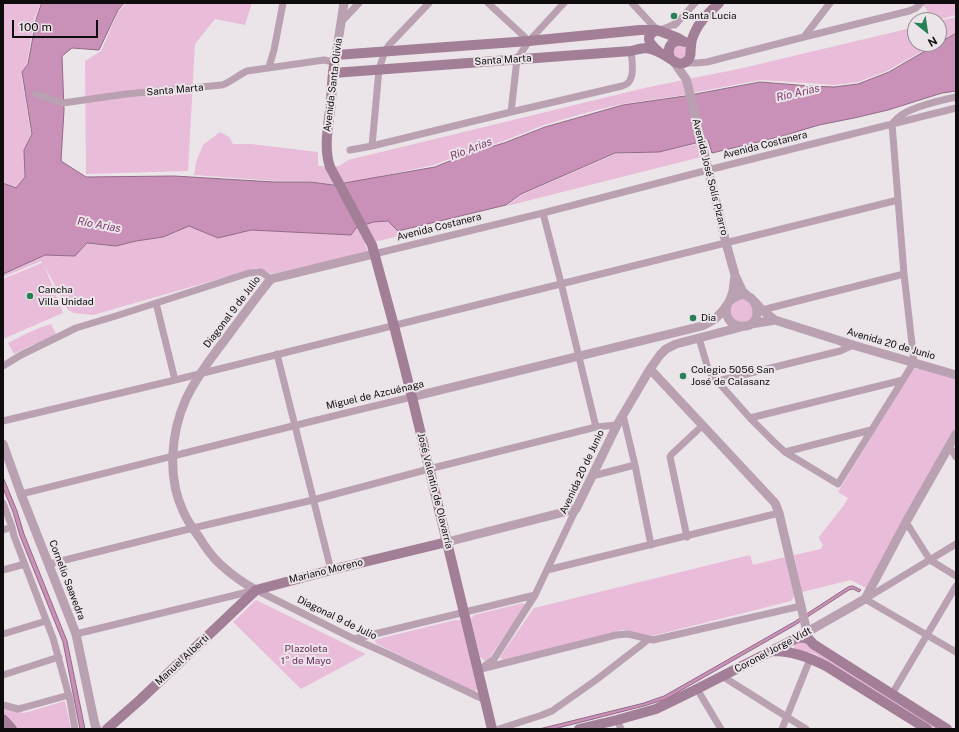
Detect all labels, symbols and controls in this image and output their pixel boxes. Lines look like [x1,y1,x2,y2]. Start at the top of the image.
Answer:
place label: Santa Lucia [682,10,737,22]
marker: Santa Lucia [669,11,679,21]
scale bar [14,12,100,38]
north arrow [907,12,947,52]
text: 100 m [19,20,52,34]
text: N [926,34,939,49]
street label: Avenida Santa Olivia [321,37,345,133]
street label: Santa Marta [474,52,532,68]
street label: Santa Marta [146,82,204,98]
water label: Río Arias [775,82,821,104]
street label: Avenida José Solís Pizarro [690,117,730,237]
street label: Avenida Costanera [721,129,809,161]
water label: Río Arias [448,135,494,163]
street label: Avenida Costanera [395,211,483,243]
water label: Río Arias [76,215,122,235]
street label: Diagonal 9 de Julio [201,274,263,350]
place label: Cancha Villa Unidad [38,284,94,308]
marker: Cancha Villa Unidad [25,291,35,301]
place label: Dia [701,312,716,324]
marker: Dia [688,313,698,323]
street label: Avenida 20 de Junio [845,326,937,362]
place label: Colegio 5056 San José de Calasanz [691,364,774,388]
marker: Colegio 5056 San José de Calasanz [678,371,688,381]
street label: Miguel de Azcuénaga [325,378,425,412]
street label: Avenida 20 de Junio [557,428,607,516]
street label: José Valentín de Olavarría [415,432,455,550]
street label: Cornelio Saavedra [46,538,88,622]
street label: Mariano Moreno [288,556,364,586]
street label: Diagonal 9 de Julio [295,594,379,642]
street label: Coronel Jorge Vidt [732,625,814,675]
street label: Manuel Alberti [153,632,211,688]
park label: Plazoleta 1° de Mayo [281,643,331,666]

